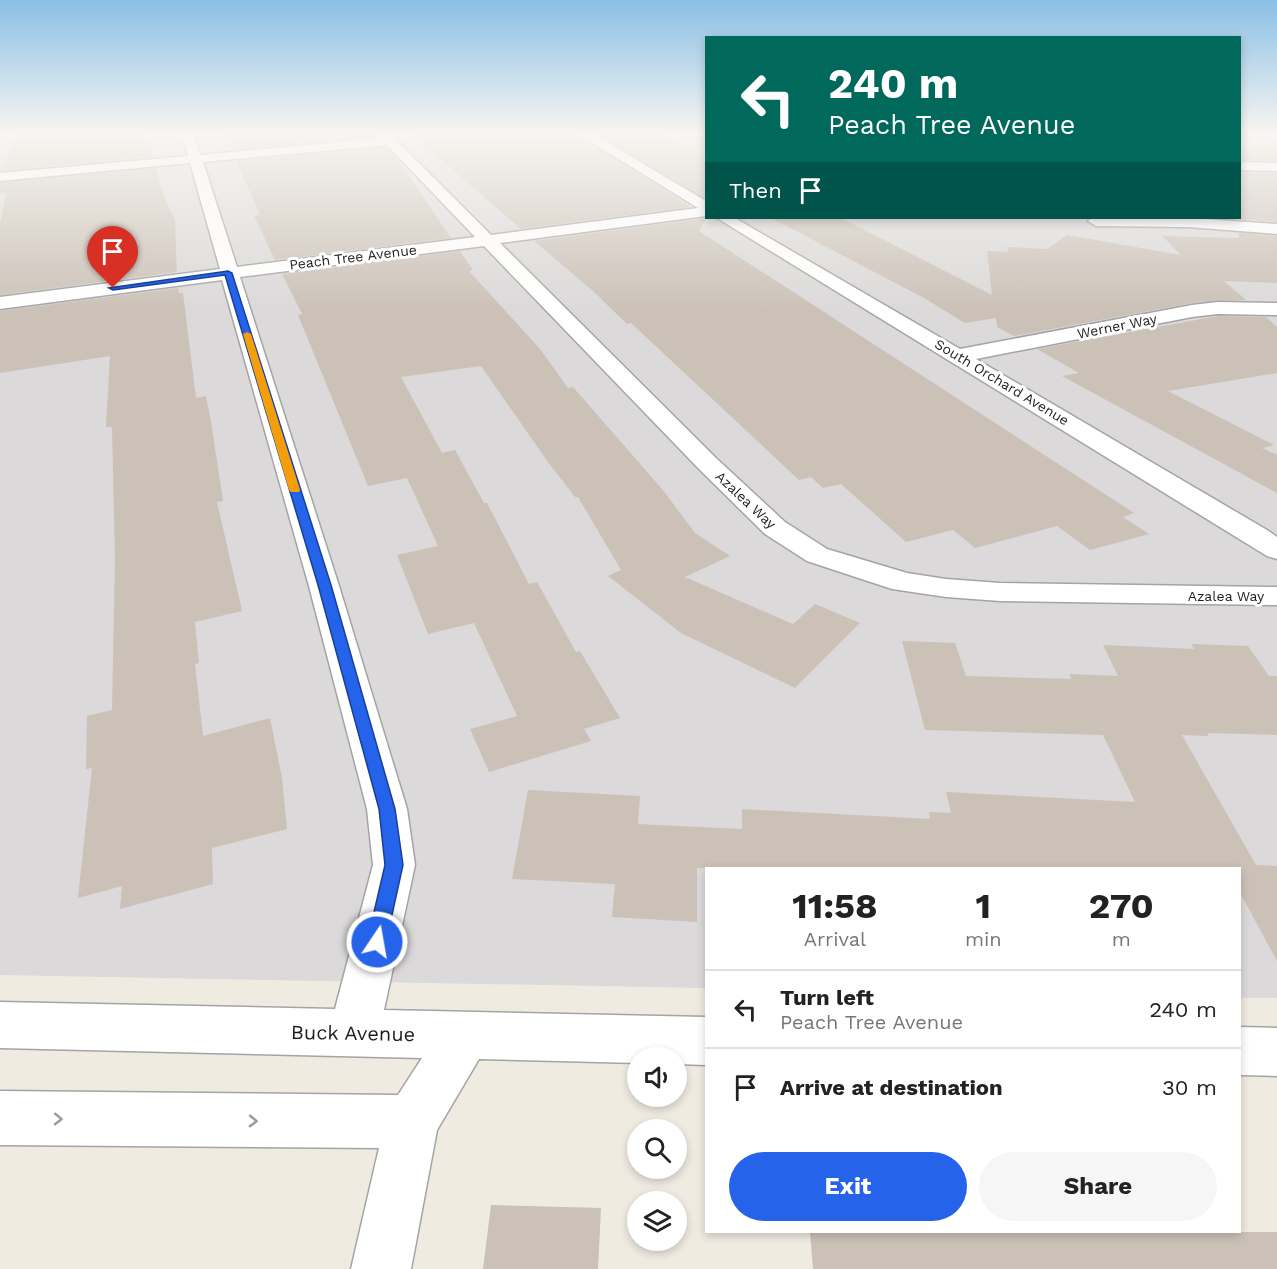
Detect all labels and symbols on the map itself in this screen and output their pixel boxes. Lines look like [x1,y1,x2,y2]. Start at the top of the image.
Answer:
pin [87,226,138,288]
street label: Peach Tree Avenue [288,241,418,273]
street label: Werner Way [1076,310,1159,342]
street label: South Orchard Avenue [932,336,1072,428]
street label: Azalea Way [713,468,780,533]
street label: Azalea Way [1188,588,1265,604]
position arrow [345,910,409,974]
street label: Buck Avenue [291,1020,415,1046]
one-way arrow [54,1113,63,1125]
one-way arrow [249,1114,258,1127]

